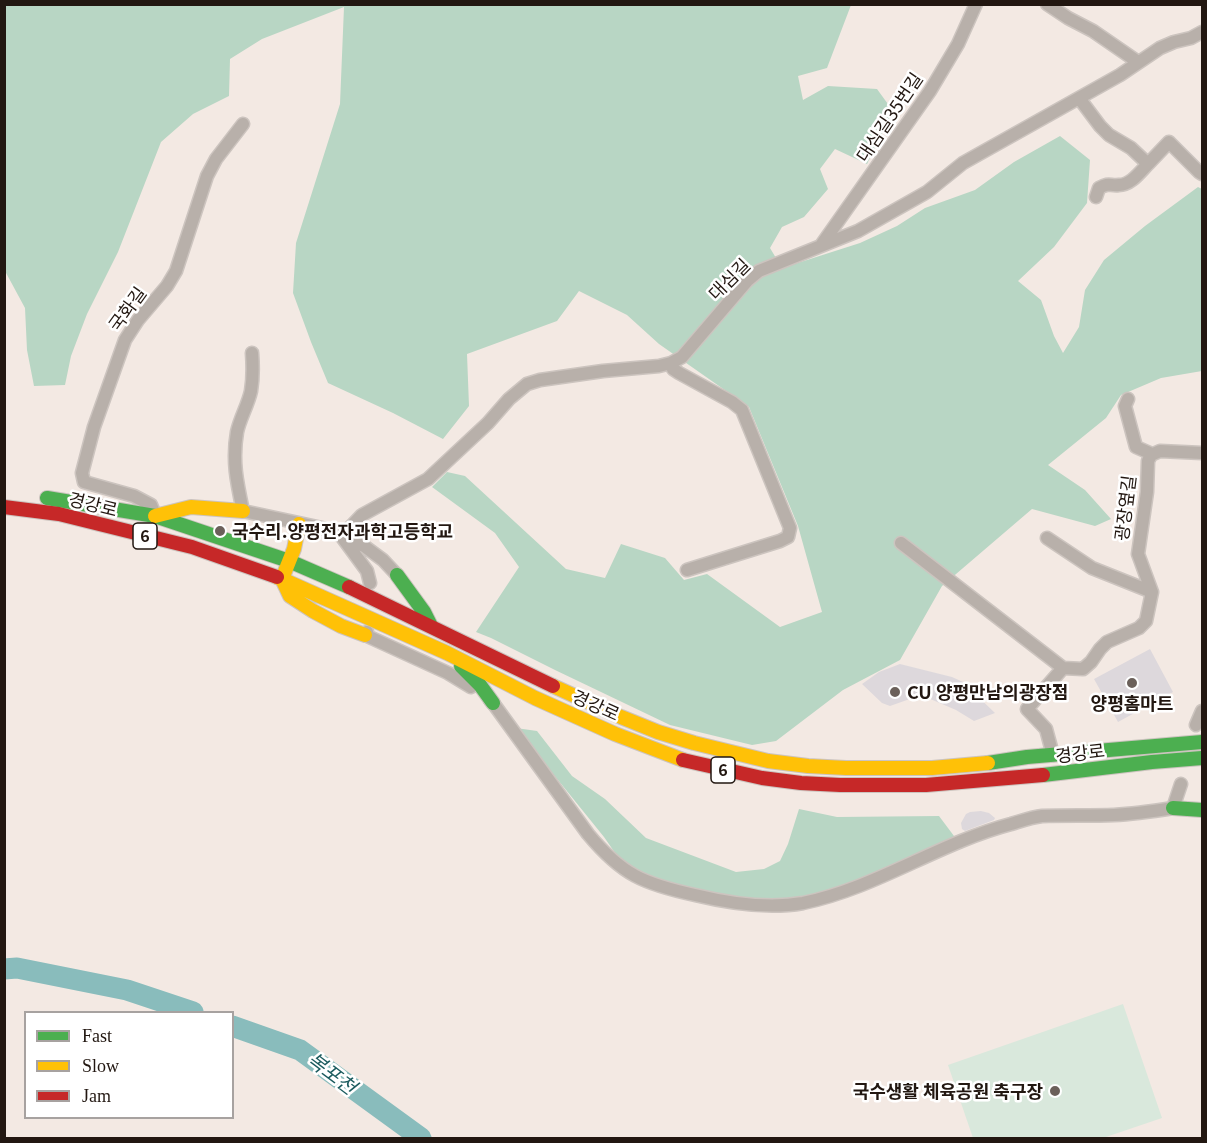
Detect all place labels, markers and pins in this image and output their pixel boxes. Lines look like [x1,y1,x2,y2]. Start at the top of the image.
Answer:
place label: 국수리.양평전자과학고등학교 [232,520,453,542]
marker: 국수리.양평전자과학고등학교 [213,524,227,538]
marker: 양평홈마트 [1125,676,1139,690]
place label: CU 양평만남의광장점 [907,681,1068,703]
marker: CU 양평만남의광장점 [888,685,902,699]
place label: 양평홈마트 [1091,692,1173,714]
place label: 국수생활 체육공원 축구장 [853,1080,1043,1102]
marker: 국수생활 체육공원 축구장 [1048,1084,1062,1098]

